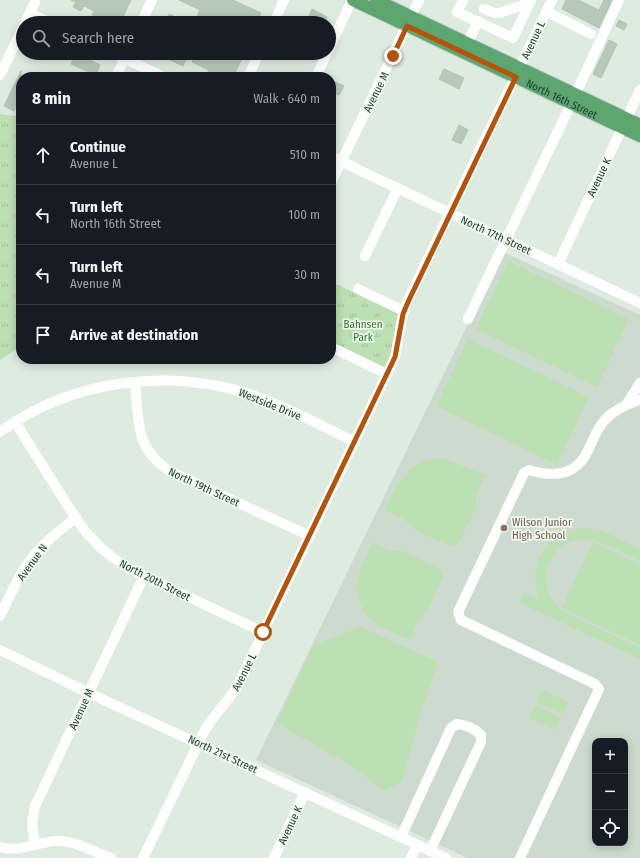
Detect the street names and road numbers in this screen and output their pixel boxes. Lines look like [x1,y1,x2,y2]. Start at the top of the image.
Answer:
street label: Avenue L [519,19,548,61]
street label: Avenue M [361,70,392,115]
street label: North 16th Street [524,77,600,122]
street label: Avenue K [585,156,614,199]
street label: North 17th Street [459,213,533,258]
street label: Westside Drive [237,386,303,423]
street label: North 19th Street [166,465,242,510]
street label: Avenue N [15,541,50,583]
street label: North 20th Street [117,557,193,604]
street label: Avenue L [229,651,259,693]
street label: Avenue M [66,687,97,732]
street label: North 21st Street [186,733,260,776]
street label: Avenue K [276,804,305,847]

